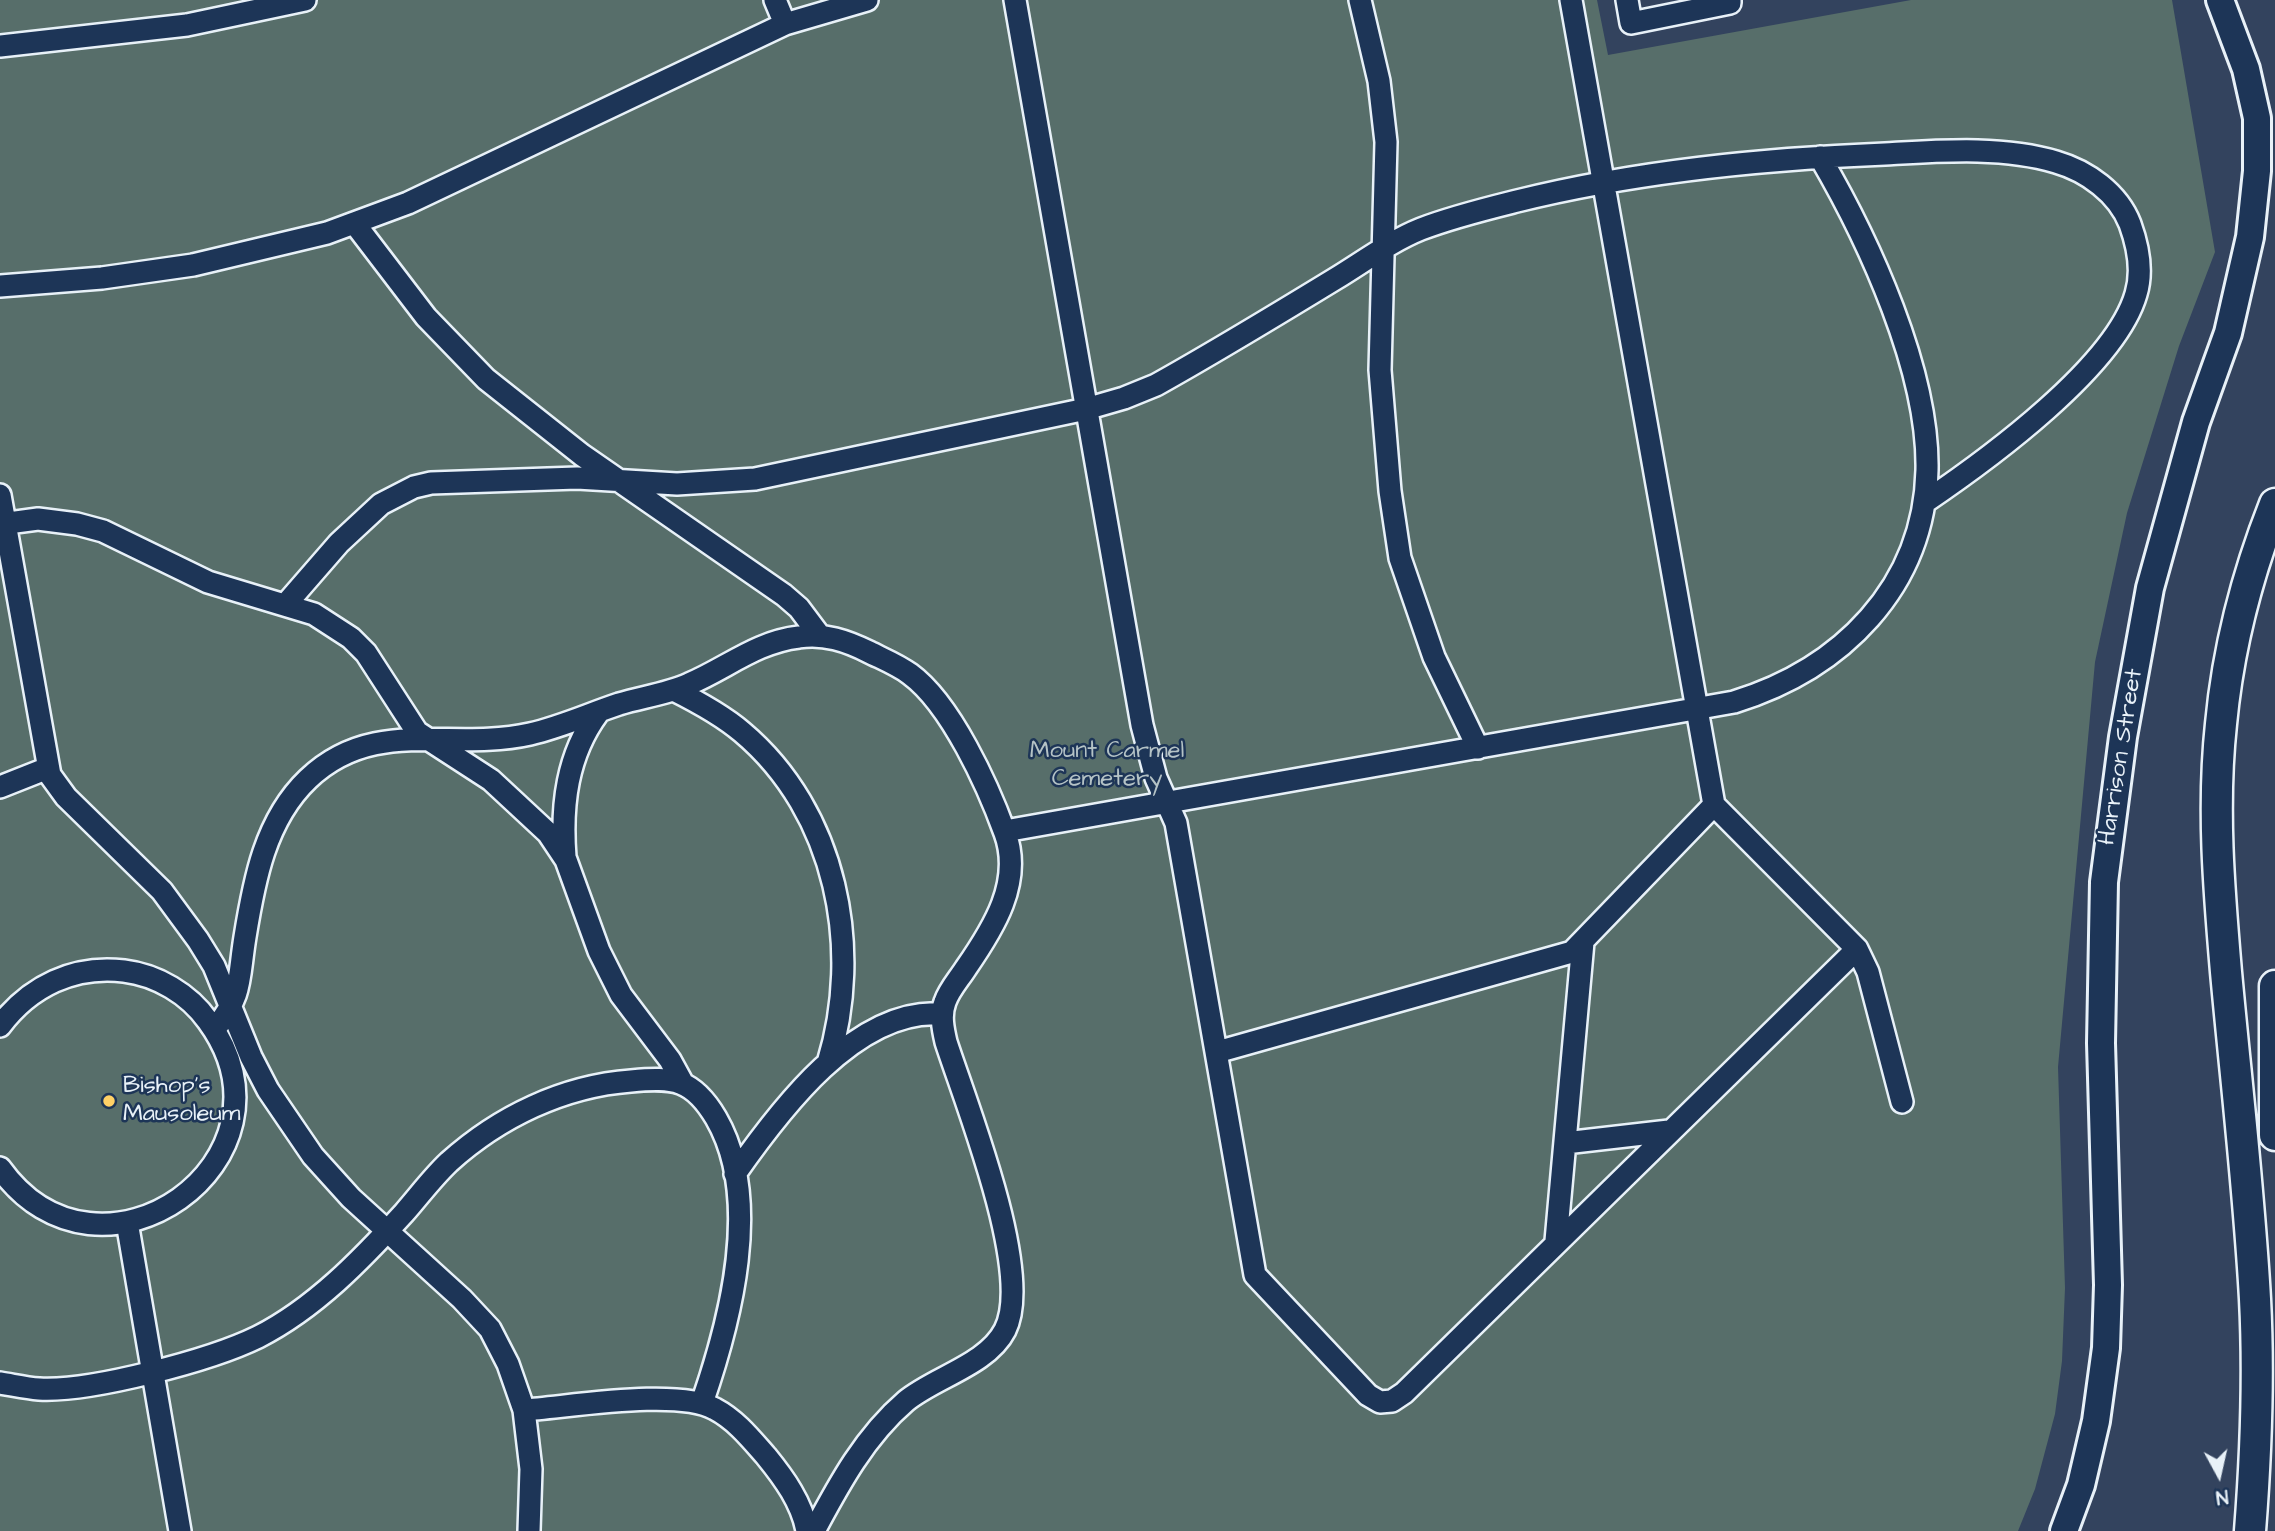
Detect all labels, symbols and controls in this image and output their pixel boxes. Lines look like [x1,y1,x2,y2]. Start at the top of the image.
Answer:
street label: Harrison Street [2094,667,2150,847]
park label: Mount Carmel Cemetery [1030,738,1184,794]
place label: Bishop's Mausoleum [123,1073,240,1129]
marker: Bishop's Mausoleum [101,1093,117,1109]
north arrow [2184,1440,2254,1510]
text: N [2214,1482,2230,1510]

